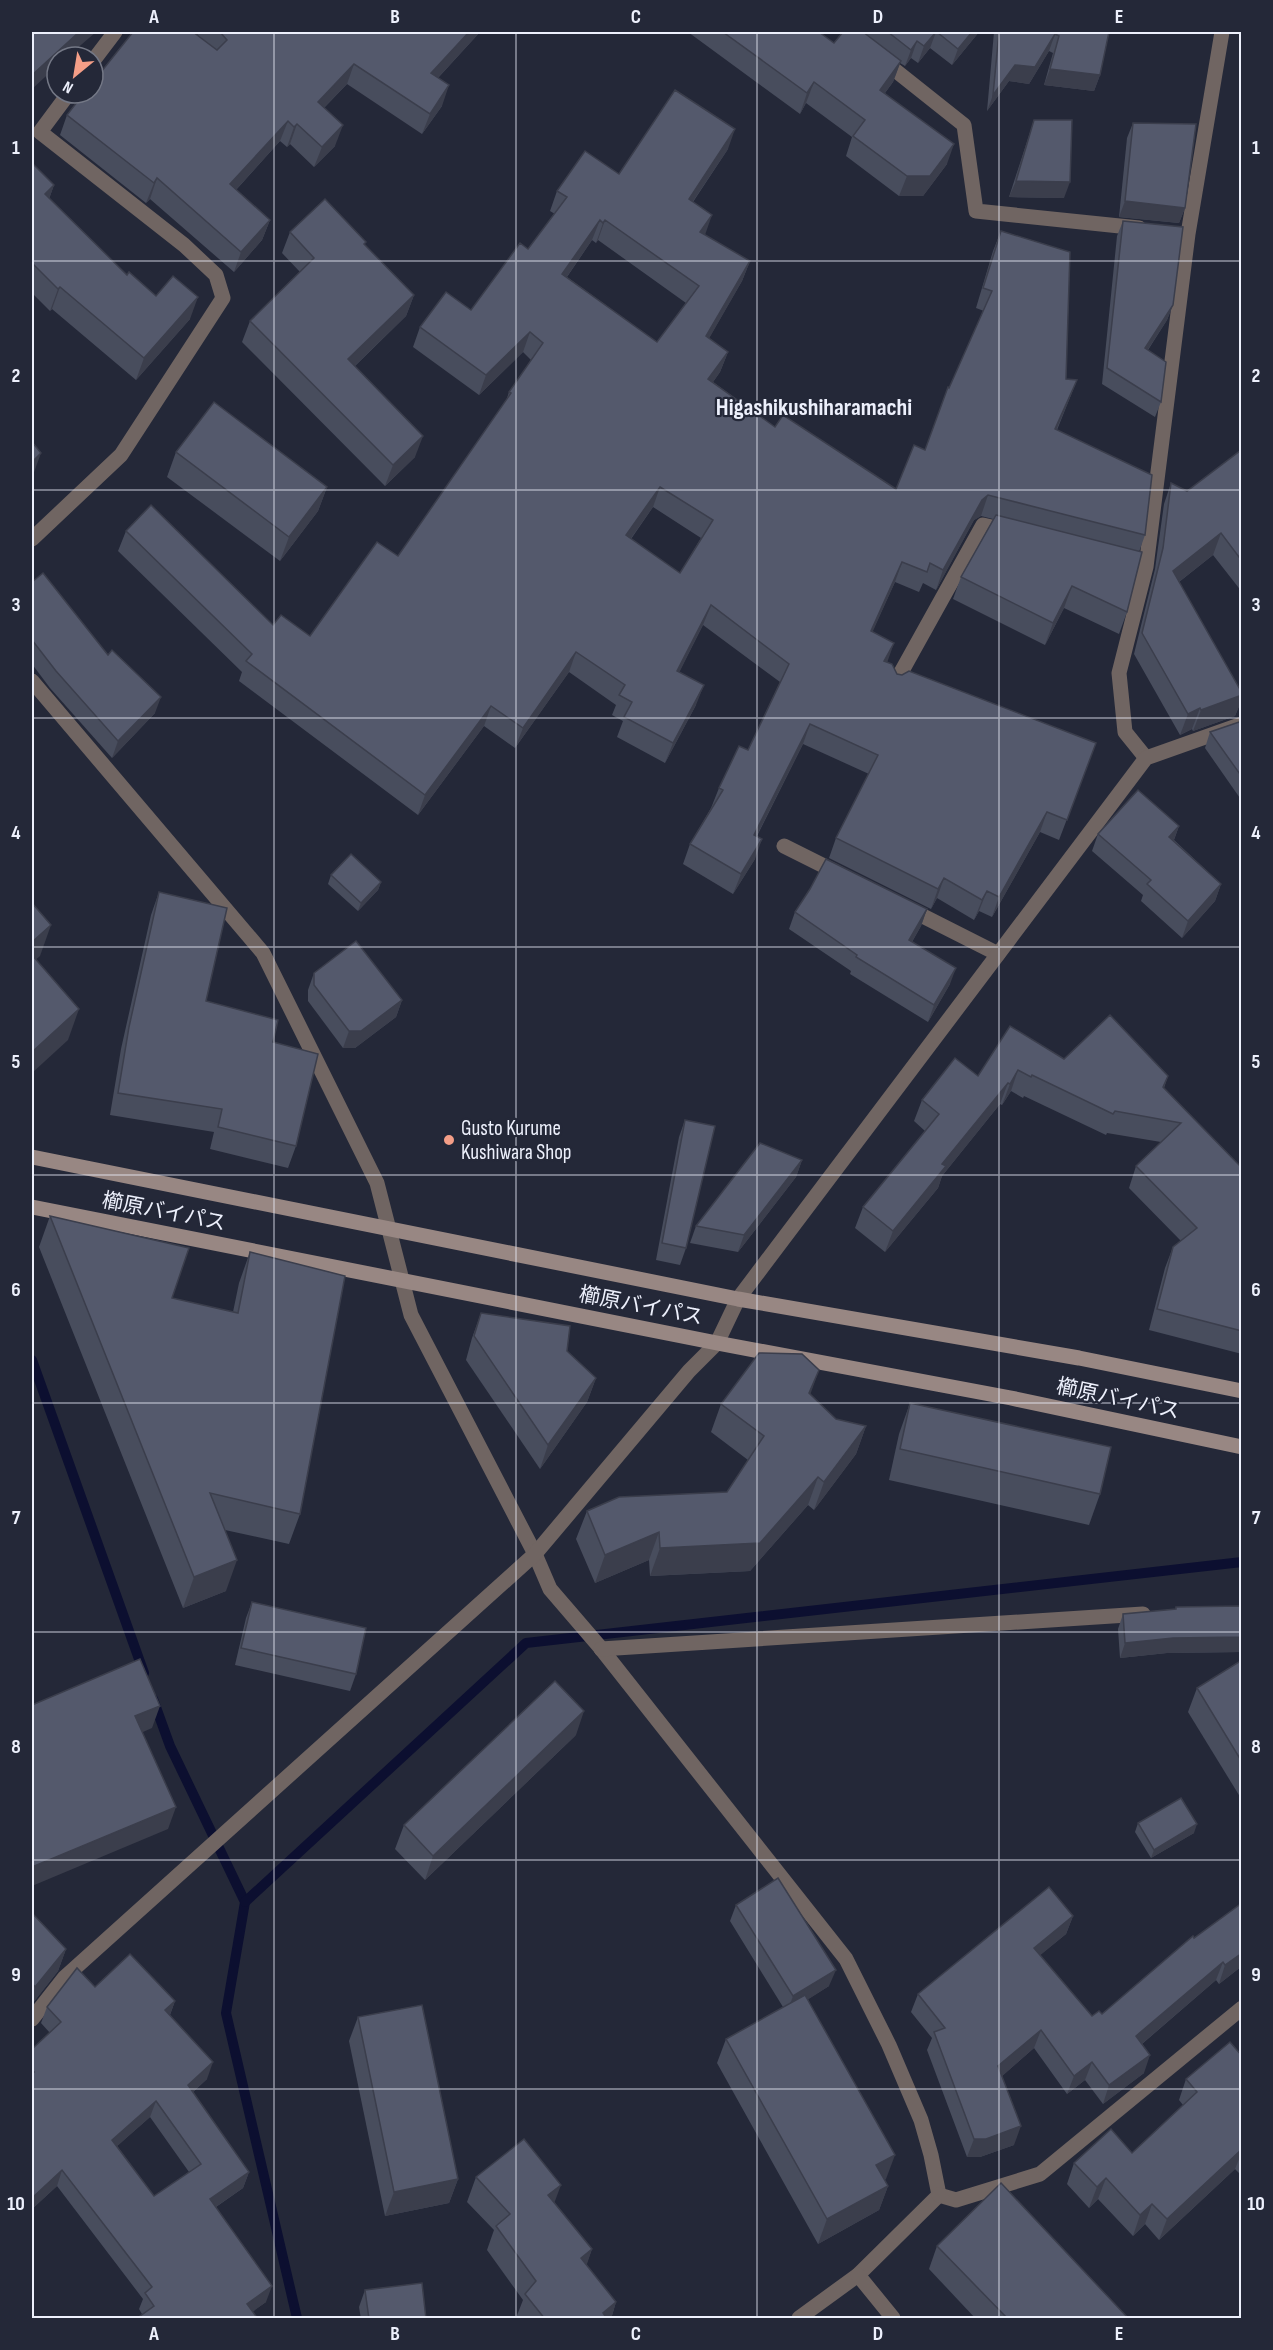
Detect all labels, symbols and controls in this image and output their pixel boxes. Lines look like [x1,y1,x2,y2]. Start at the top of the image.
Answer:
text: A [148,5,159,29]
text: B [390,5,400,29]
text: C [631,5,641,29]
text: D [873,5,883,29]
text: E [1115,5,1123,29]
north arrow [45,45,105,105]
text: N [60,76,77,97]
text: 1 [12,136,20,160]
text: 1 [1252,136,1260,160]
text: 2 [12,364,20,388]
text: 2 [1252,364,1260,388]
district label: Higashikushiharamachi [716,393,912,422]
text: 3 [12,593,21,617]
text: 3 [1252,593,1261,617]
text: 4 [11,821,21,845]
text: 4 [1251,821,1261,845]
text: 5 [12,1050,21,1074]
text: 5 [1252,1050,1261,1074]
place label: Gusto Kurume Kushiwara Shop [461,1116,572,1165]
marker: Gusto Kurume Kushiwara Shop [442,1133,456,1147]
street label: 櫛原バイパス [100,1188,228,1236]
text: 6 [11,1278,21,1302]
text: 6 [1251,1278,1261,1302]
street label: 櫛原バイパス [577,1282,705,1330]
street label: 櫛原バイパス [1054,1374,1182,1424]
text: 7 [12,1506,21,1530]
text: 7 [1252,1506,1261,1530]
text: 8 [11,1735,21,1759]
text: 8 [1251,1735,1261,1759]
text: 9 [11,1963,21,1987]
text: 9 [1251,1963,1261,1987]
text: 10 [7,2192,25,2216]
text: 10 [1247,2192,1265,2216]
text: A [148,2322,159,2346]
text: B [390,2322,400,2346]
text: C [631,2322,641,2346]
text: D [873,2322,883,2346]
text: E [1115,2322,1123,2346]

